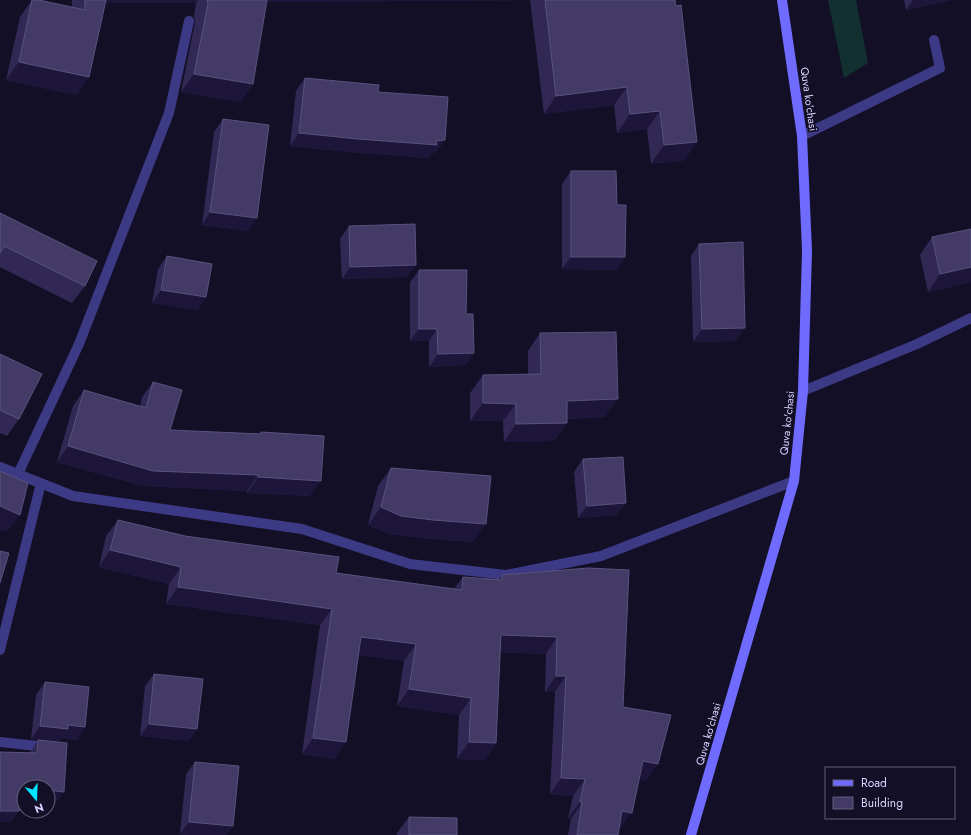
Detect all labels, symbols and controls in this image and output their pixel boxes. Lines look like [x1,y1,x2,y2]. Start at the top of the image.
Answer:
street label: Quva ko'chasi [797,66,821,132]
street label: Quva ko'chasi [776,390,798,456]
street label: Quva ko'chasi [691,701,725,767]
legend [825,767,955,819]
text: Road [861,774,887,792]
north arrow [16,779,56,819]
text: Building [861,794,903,812]
text: N [33,799,46,817]

